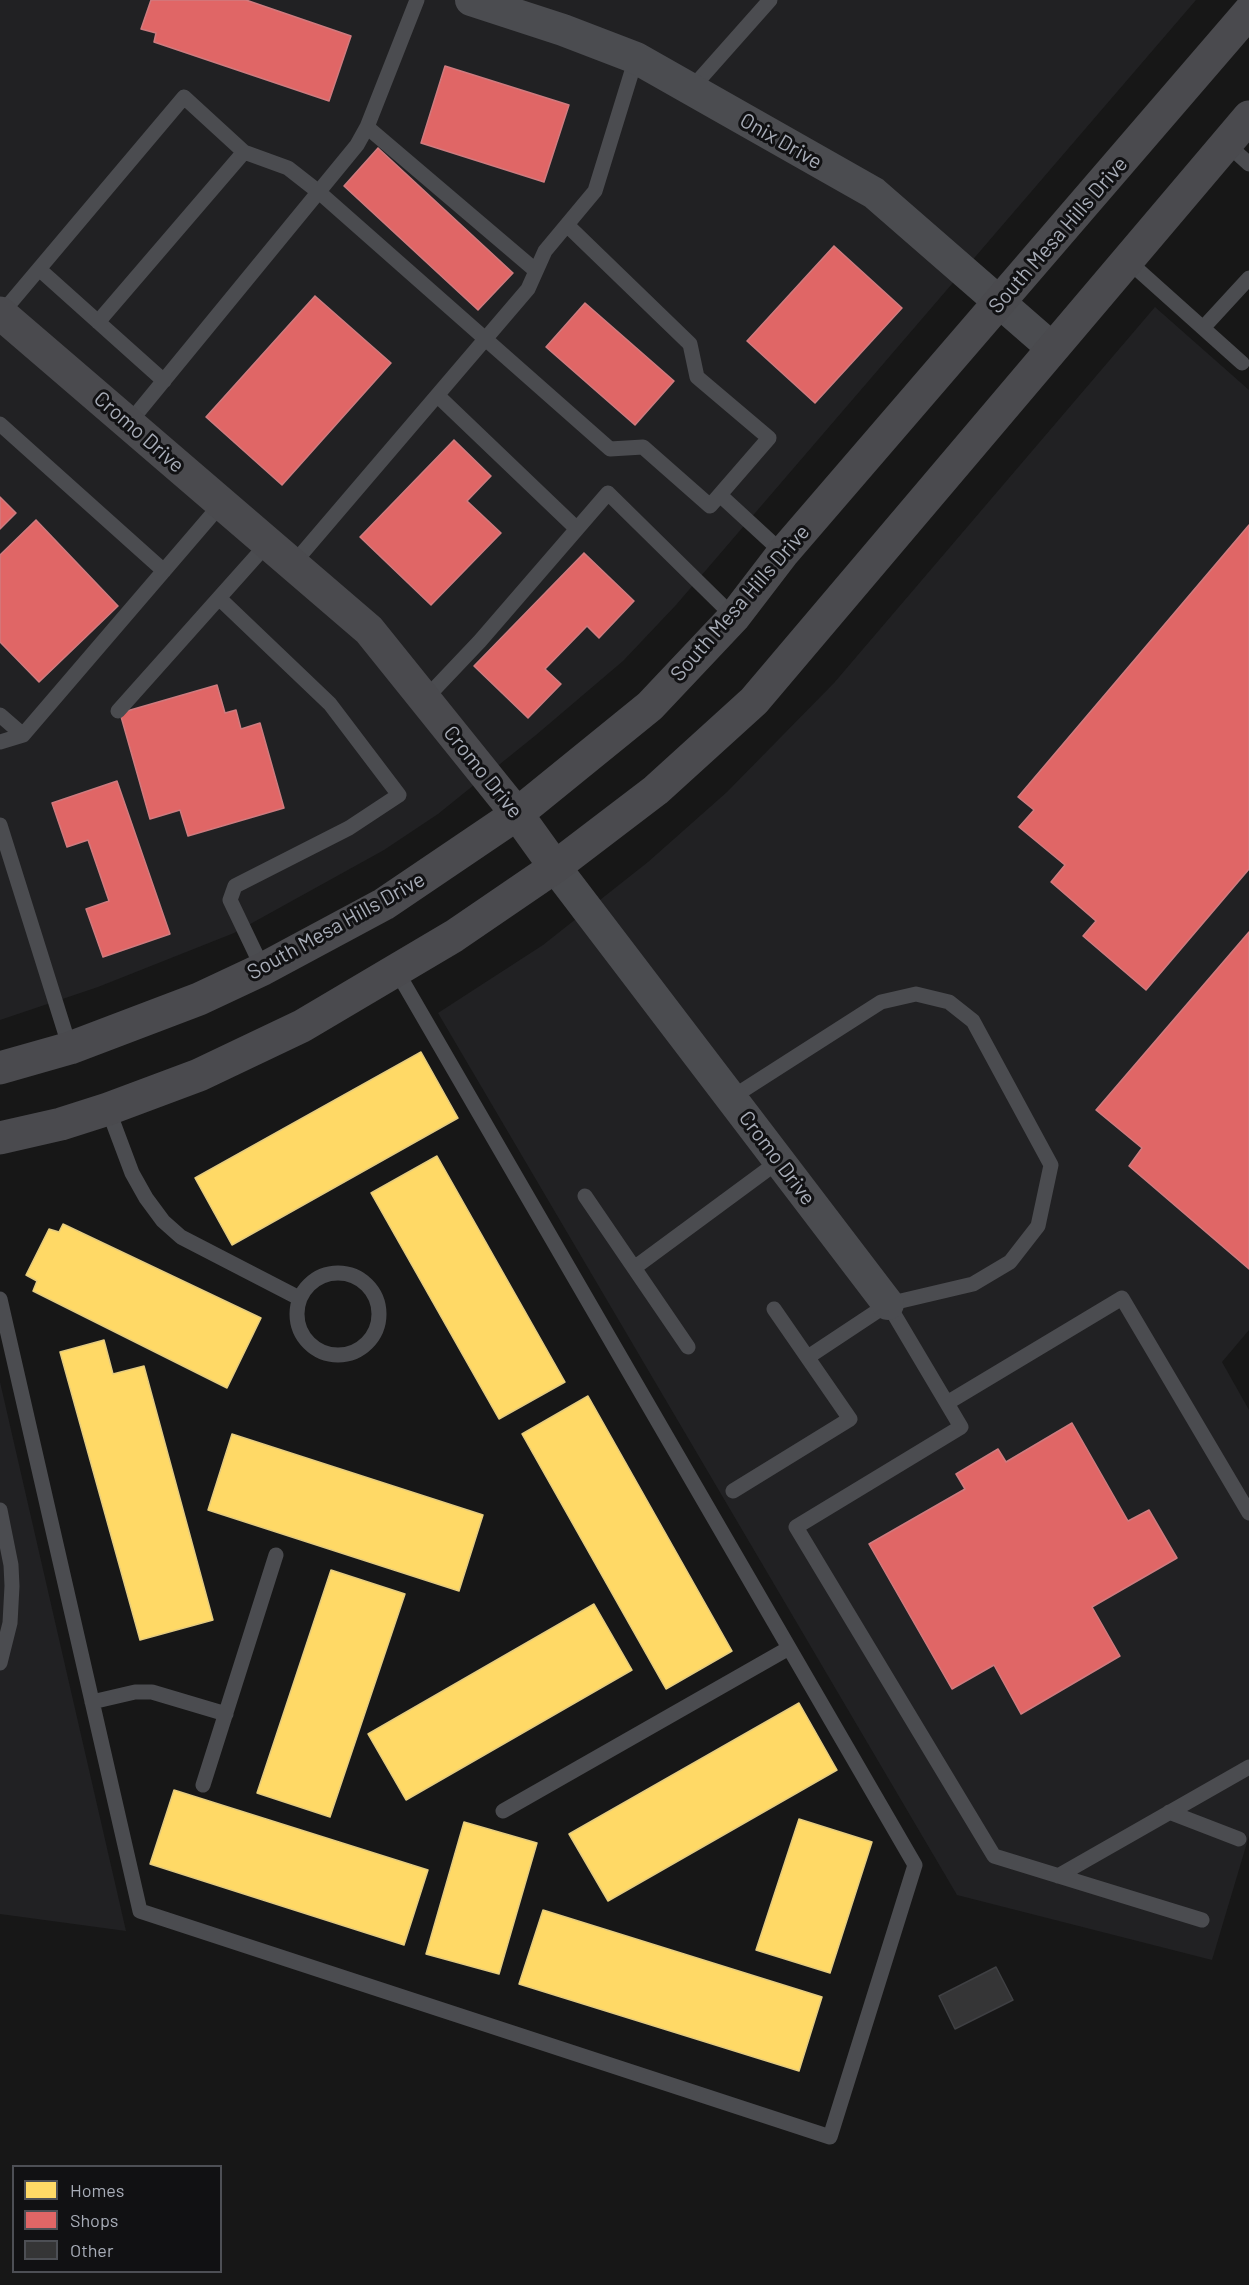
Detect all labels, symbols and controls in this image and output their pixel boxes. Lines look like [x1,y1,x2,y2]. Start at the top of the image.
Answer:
street label: Onix Drive [735,107,827,175]
street label: South Mesa Hills Drive [983,152,1133,318]
street label: Cromo Drive [89,386,189,478]
street label: South Mesa Hills Drive [665,520,815,686]
street label: Cromo Drive [438,721,528,823]
street label: South Mesa Hills Drive [243,867,429,985]
street label: Cromo Drive [733,1106,821,1210]
legend [12,2165,222,2273]
text: Homes [70,2179,124,2201]
text: Shops [70,2209,119,2231]
text: Other [70,2239,113,2261]

